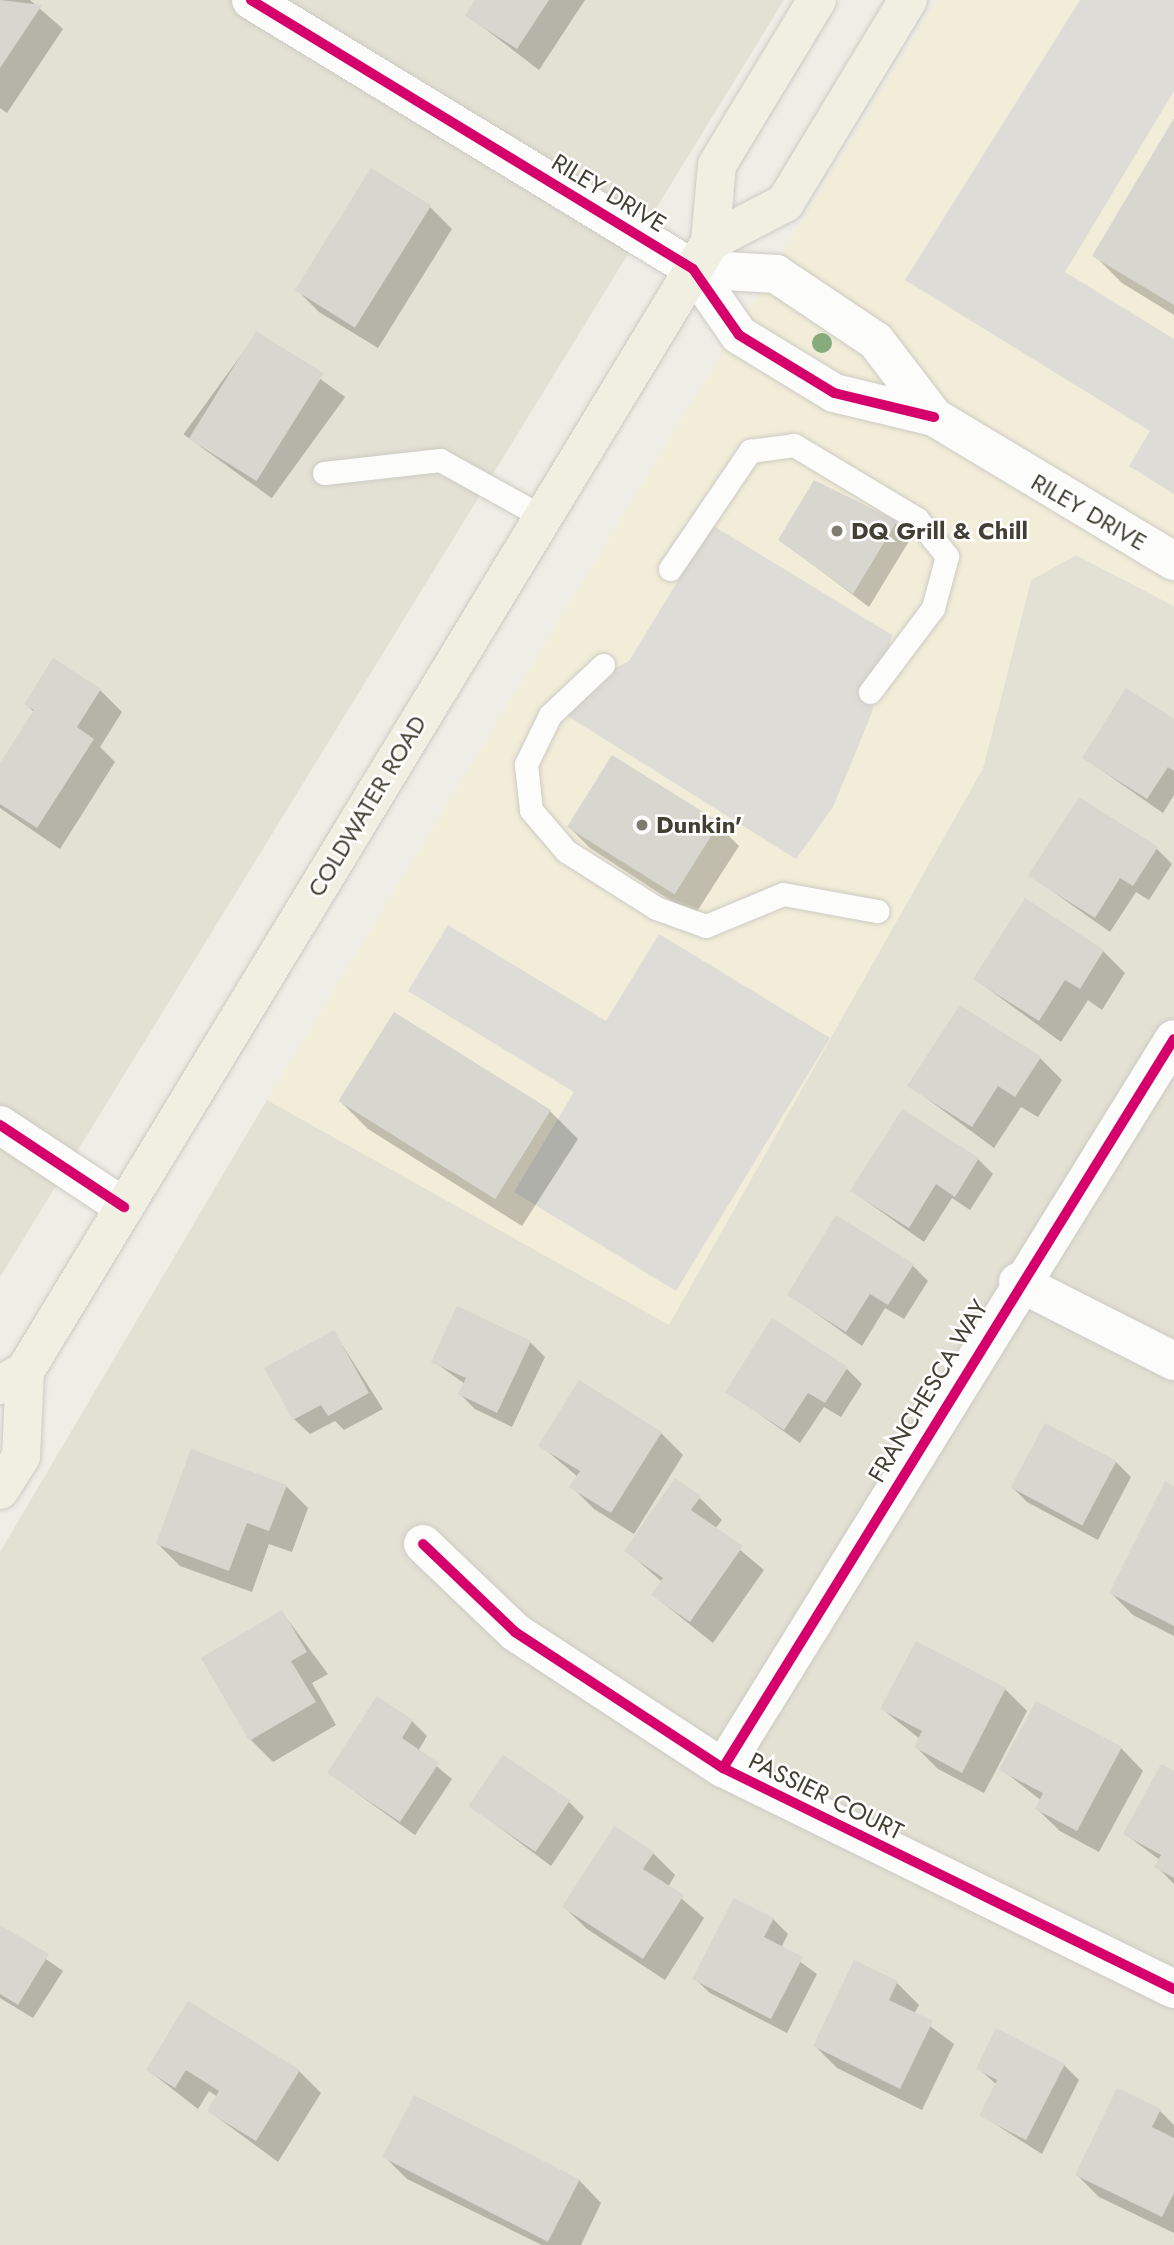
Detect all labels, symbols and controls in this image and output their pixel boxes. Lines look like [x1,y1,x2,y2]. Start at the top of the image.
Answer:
street label: RILEY DRIVE [546,148,672,238]
street label: RILEY DRIVE [1026,467,1152,557]
place label: DQ Grill & Chill [851,517,1028,545]
marker: DQ Grill & Chill [829,523,845,539]
street label: COLDWATER ROAD [302,710,432,902]
place label: Dunkin' [656,811,742,839]
marker: Dunkin' [634,817,650,833]
street label: FRANCHESCA WAY [862,1294,994,1488]
street label: PASSIER COURT [744,1746,908,1846]

